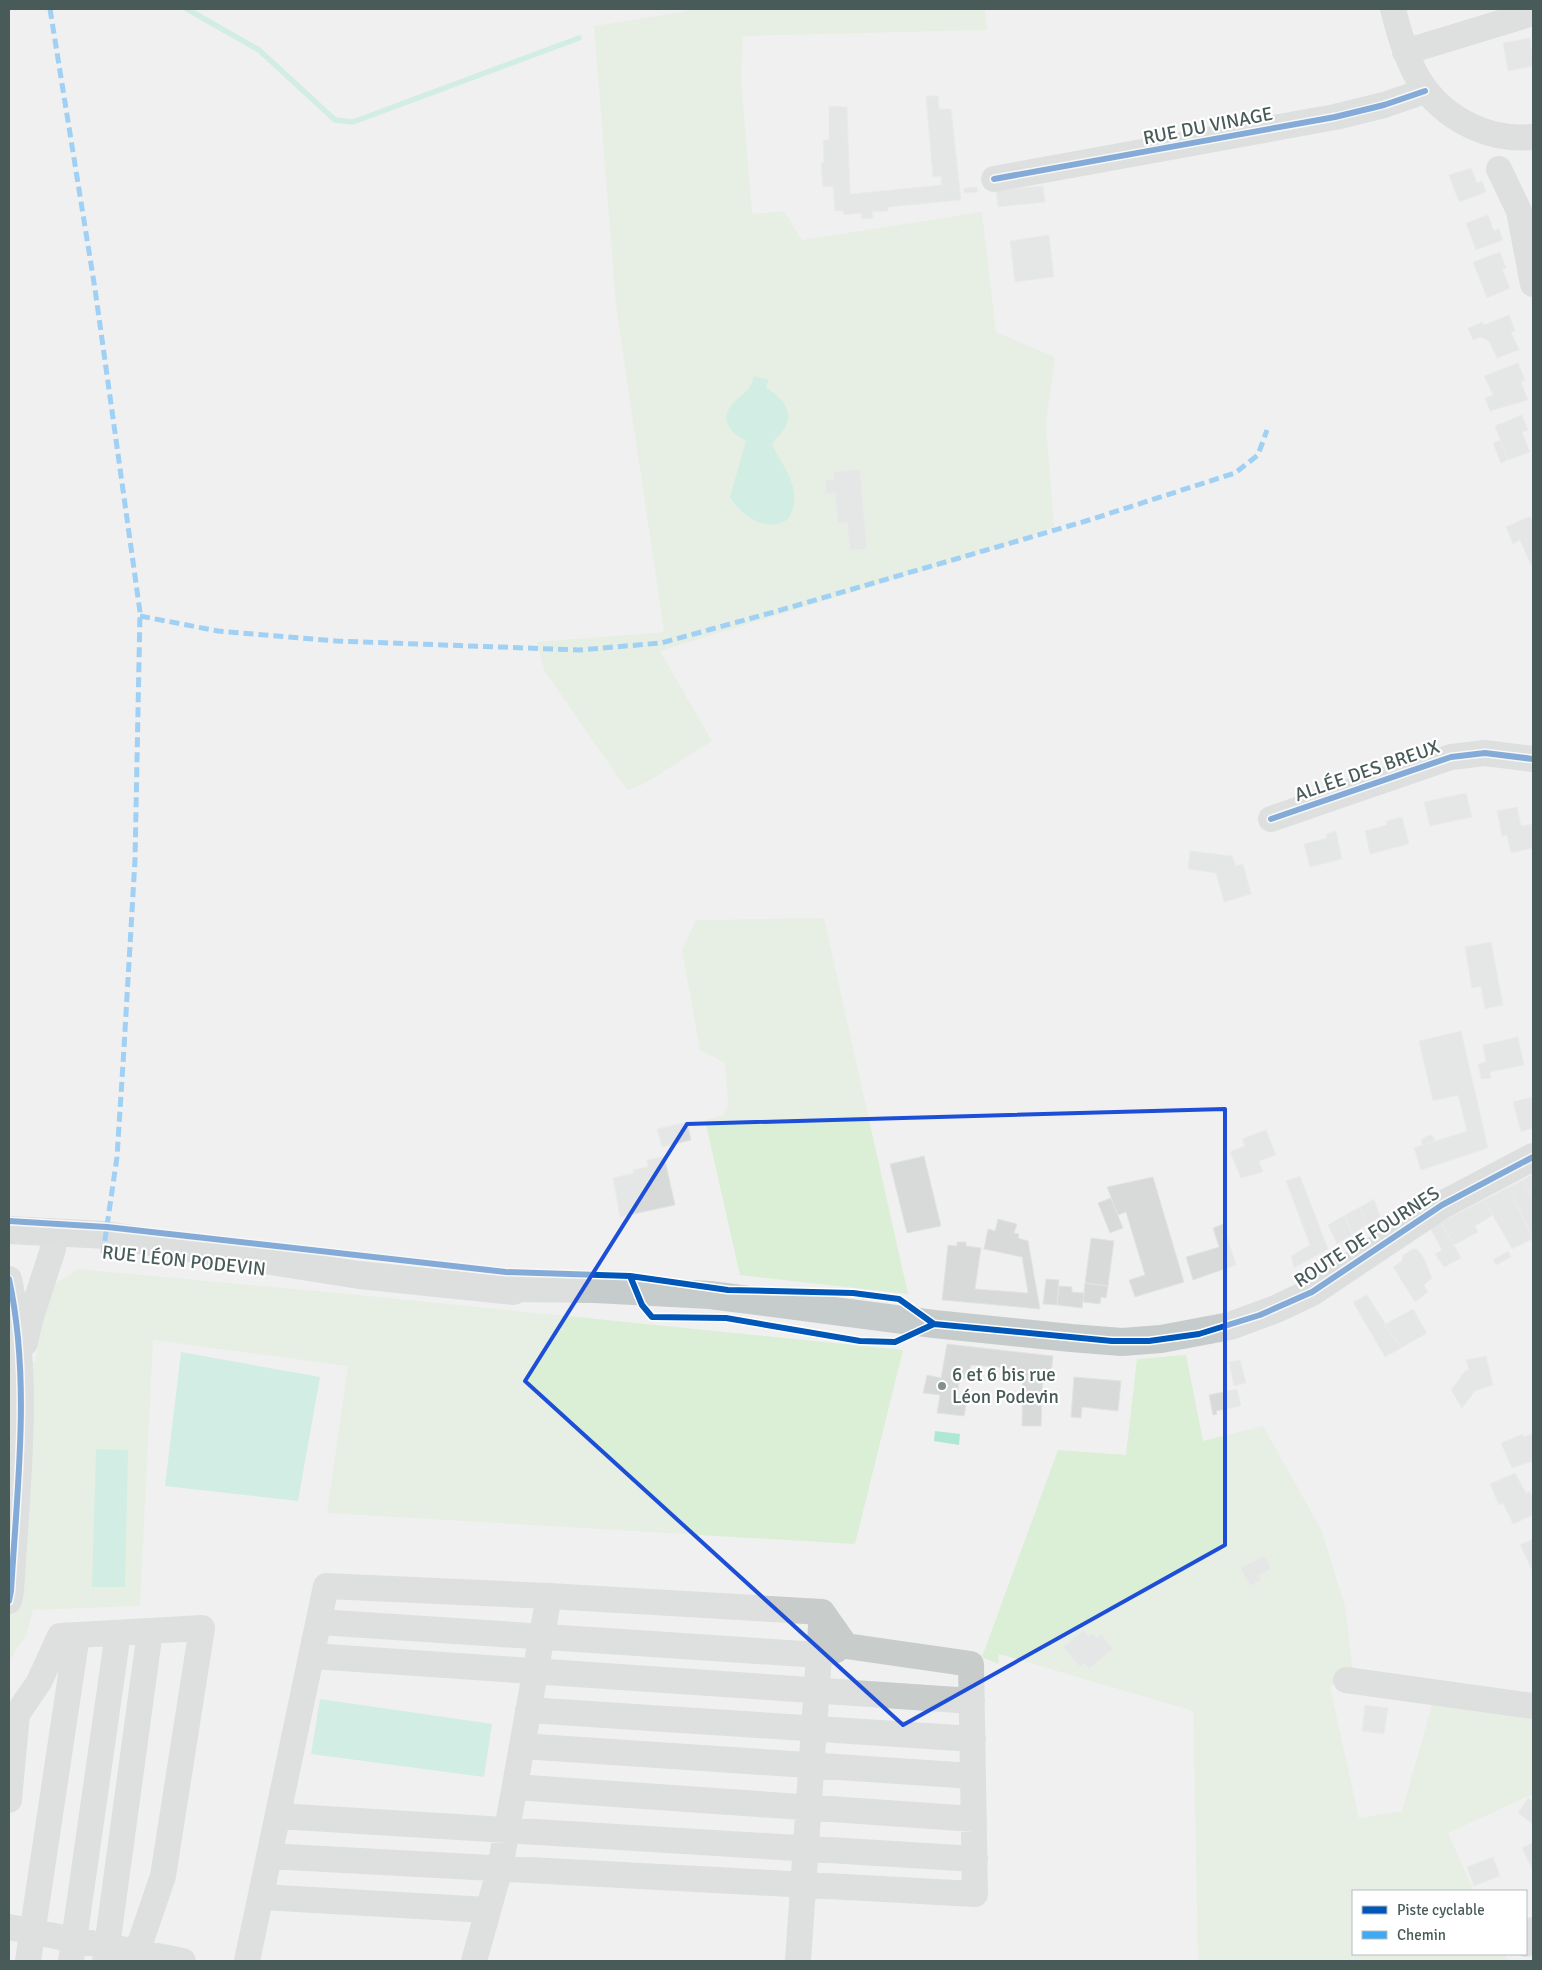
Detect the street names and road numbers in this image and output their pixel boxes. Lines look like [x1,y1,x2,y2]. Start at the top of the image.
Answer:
street label: RUE DU VINAGE [1141,102,1275,150]
street label: ALLÉE DES BREUX [1291,735,1443,807]
street label: ROUTE DE FOURNES [1290,1181,1444,1293]
street label: RUE LÉON PODEVIN [101,1240,267,1282]

